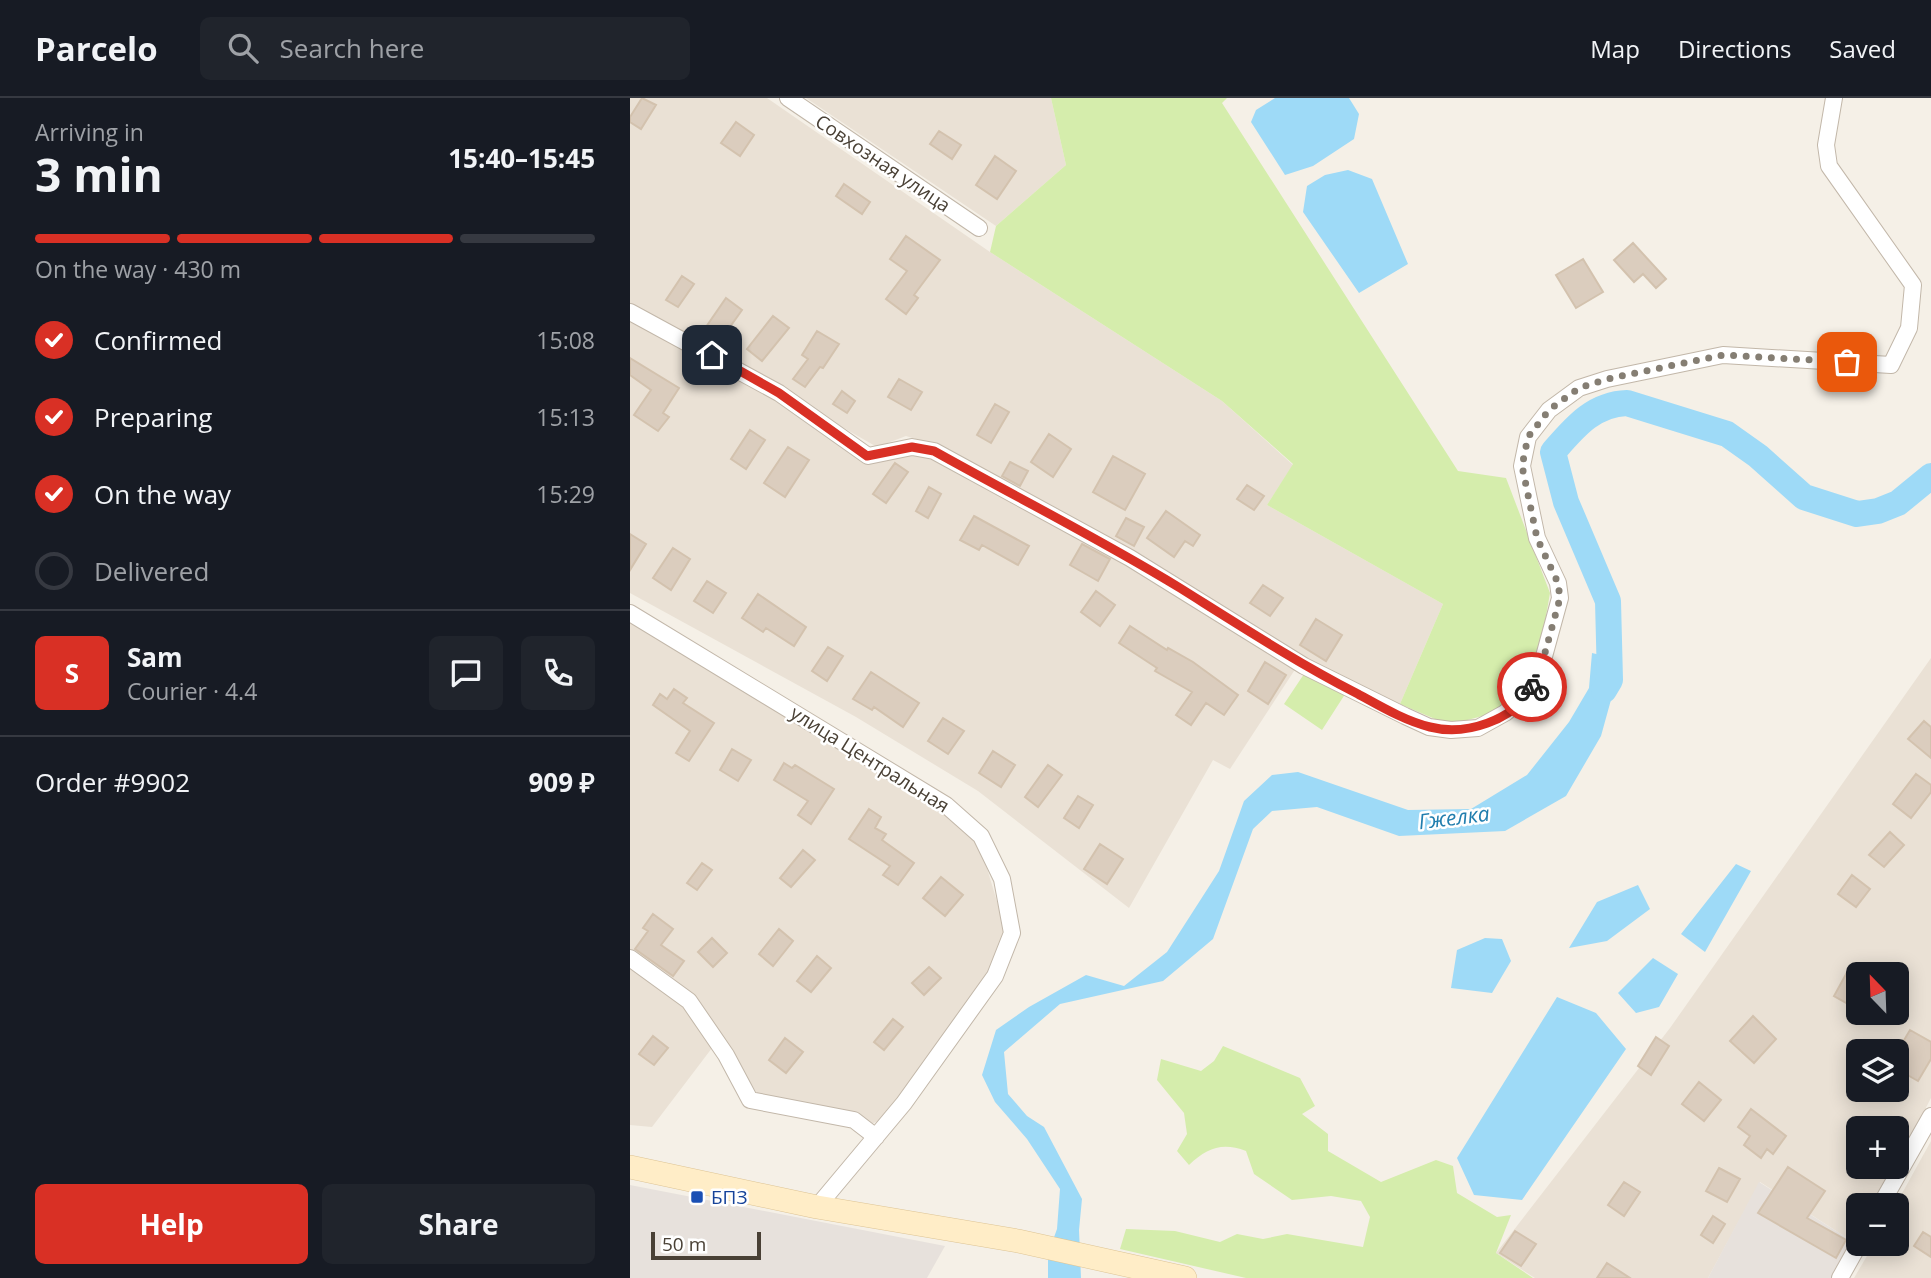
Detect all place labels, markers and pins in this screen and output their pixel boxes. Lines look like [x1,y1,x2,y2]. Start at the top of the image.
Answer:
pin [682,325,742,385]
pin [1817,332,1877,392]
place label: БПЗ [711,1184,748,1210]
marker: БПЗ [689,1189,705,1205]

